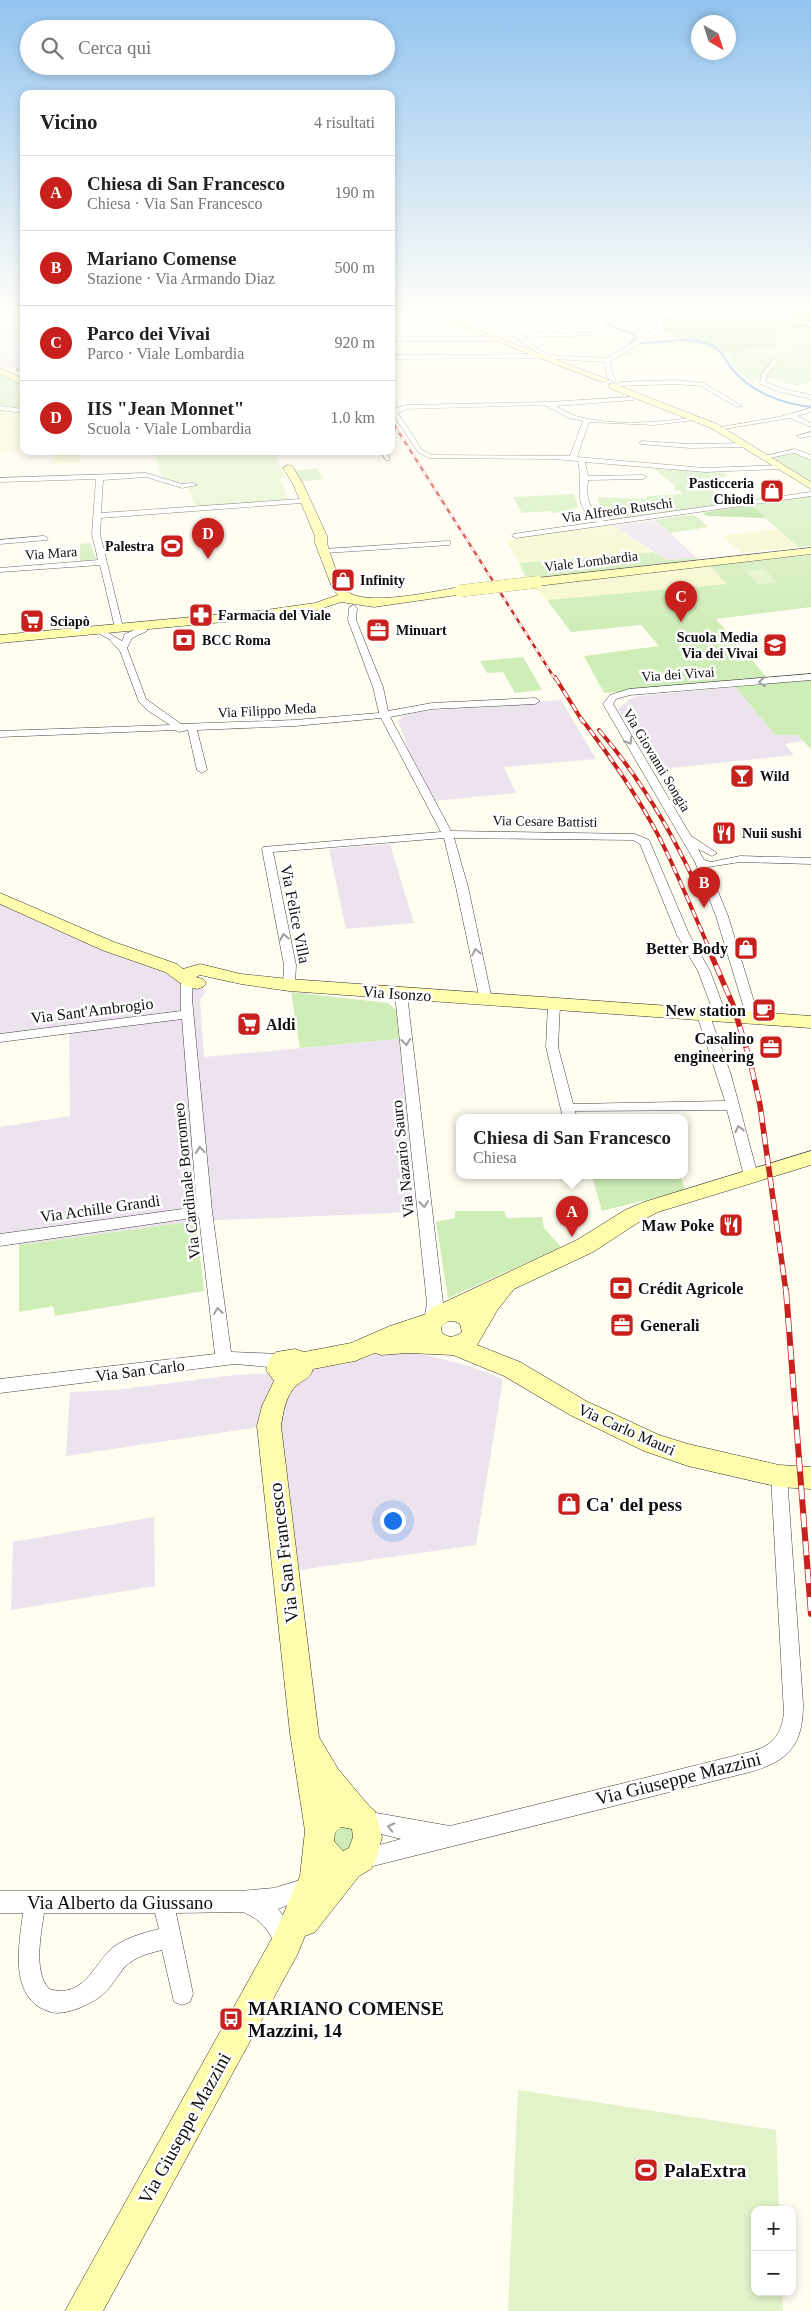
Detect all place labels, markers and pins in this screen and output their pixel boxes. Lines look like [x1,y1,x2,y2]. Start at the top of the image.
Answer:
place label: Pasticceria Chiodi [689,476,754,507]
shop icon: Pasticceria Chiodi [759,478,785,504]
pin: D [192,518,224,559]
sports icon: Palestra [159,533,185,559]
place label: Palestra [105,539,154,554]
shop icon: Infinity [330,567,356,593]
place label: Infinity [360,573,405,588]
pin: C [665,581,697,622]
pharmacy icon: Farmacia del Viale [188,602,214,628]
supermarket icon: Sciapò [19,608,45,634]
place label: Farmacia del Viale [218,608,331,623]
place label: Sciapò [50,614,90,629]
office icon: Minuart [365,617,391,643]
place label: Minuart [396,623,447,638]
bank icon: BCC Roma [171,627,197,653]
place label: Scuola Media Via dei Vivai [677,630,758,661]
school or university icon: Scuola Media Via dei Vivai [762,632,788,658]
place label: BCC Roma [202,633,271,648]
bar icon: Wild [729,763,755,789]
place label: Wild [760,769,790,784]
restaurant icon: Nuii sushi [711,820,737,846]
place label: Nuii sushi [742,826,802,841]
pin: B [688,867,720,908]
shop icon: Better Body [733,935,759,961]
place label: Better Body [646,940,728,958]
cafe icon: New station [751,997,777,1023]
place label: New station [666,1002,746,1019]
supermarket icon: Aldi [236,1011,262,1037]
place label: Aldi [266,1016,296,1033]
place label: Casalino engineering [674,1030,754,1066]
office icon: Casalino engineering [758,1034,784,1060]
pin: A [556,1196,588,1237]
restaurant icon: Maw Poke [718,1212,744,1238]
place label: Maw Poke [642,1217,714,1234]
bank icon: Crédit Agricole [608,1275,634,1301]
place label: Crédit Agricole [638,1280,743,1298]
office icon: Generali [609,1312,635,1338]
place label: Generali [640,1317,700,1334]
shop icon: Ca' del pess [556,1491,582,1517]
place label: Ca' del pess [586,1494,682,1515]
place label: MARIANO COMENSE Mazzini, 14 [248,1998,444,2041]
bus stop icon: MARIANO COMENSE Mazzini, 14 [218,2006,244,2032]
sports icon: PalaExtra [633,2157,659,2183]
place label: PalaExtra [664,2160,747,2181]

